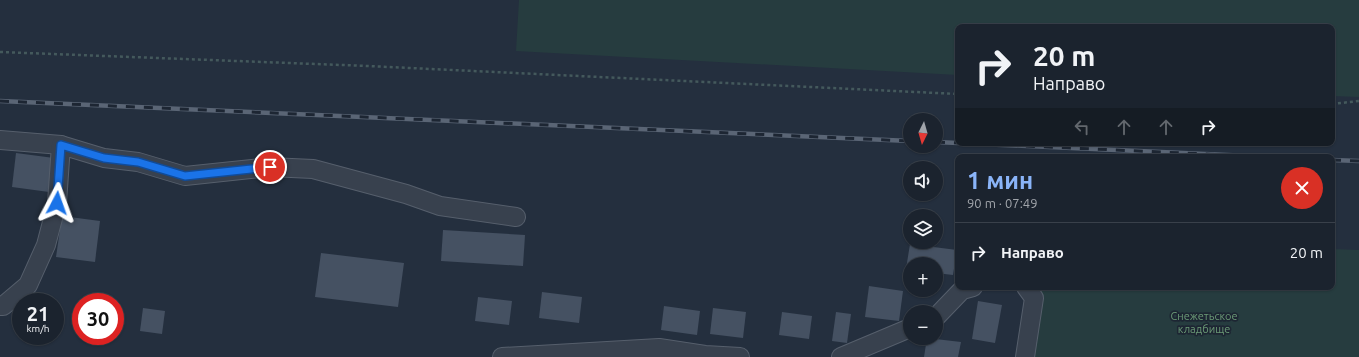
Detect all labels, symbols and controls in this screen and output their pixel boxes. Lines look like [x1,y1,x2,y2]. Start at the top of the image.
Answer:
icon: right [967,40,1019,92]
text: 20 m [1033,40,1095,71]
text: Направо [1033,73,1105,93]
north arrow [903,113,943,153]
map controls [903,113,943,345]
icon: left [1071,116,1093,138]
icon: ahead [1113,116,1135,138]
icon: ahead [1155,116,1177,138]
icon: right [1197,116,1219,138]
pin [253,150,287,184]
icon: arrive [259,156,281,178]
button: sound [903,161,943,201]
text: 1 мин [967,167,1033,194]
button: close [1281,167,1323,209]
position arrow [36,182,78,224]
text: 90 m · 07:49 [967,196,1038,210]
button: layers [903,209,943,249]
icon: right [967,242,989,264]
text: Направо [1001,244,1064,261]
text: 20 m [1290,244,1323,261]
button: + [903,257,943,297]
speed limit sign: 30 [72,293,124,345]
text: 21 [27,302,49,325]
button: − [903,305,943,345]
park label: Снежетьское кладбище [1171,310,1237,335]
text: km/h [26,323,50,334]

